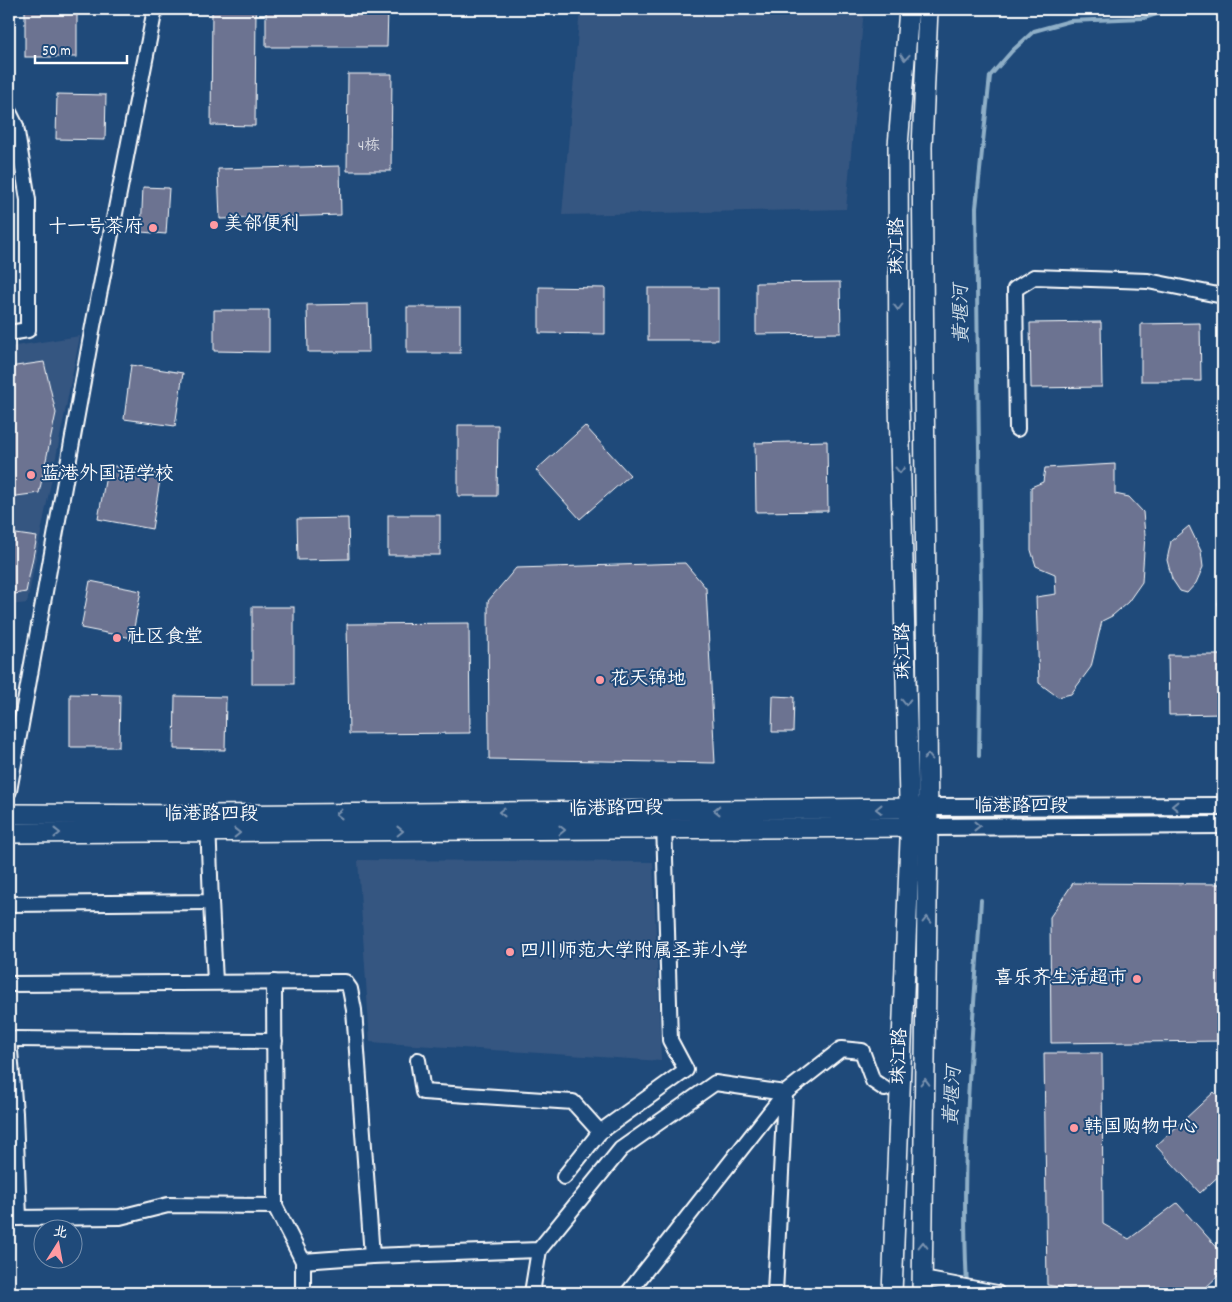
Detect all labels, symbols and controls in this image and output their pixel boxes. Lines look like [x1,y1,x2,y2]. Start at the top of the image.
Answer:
scale bar [35,32,128,64]
text: 50 m [42,41,71,63]
one-way arrow [900,54,911,62]
house number: 4栋 [358,135,380,158]
place label: 美邻便利 [224,212,300,239]
place label: 十一号茶府 [48,215,143,242]
street label: 珠江路 [885,217,912,275]
marker: 美邻便利 [208,219,220,231]
marker: 十一号茶府 [147,222,159,234]
water label: 黄堰河 [948,281,978,344]
one-way arrow [893,304,903,311]
place label: 蓝港外国语学校 [41,462,174,489]
one-way arrow [895,466,905,474]
marker: 蓝港外国语学校 [25,469,37,481]
street label: 珠江路 [891,622,919,680]
place label: 社区食堂 [127,625,203,652]
marker: 社区食堂 [111,632,123,644]
place label: 花天锦地 [610,667,686,694]
marker: 花天锦地 [594,674,606,686]
one-way arrow [901,698,911,706]
one-way arrow [923,753,933,760]
street label: 临港路四段 [973,794,1069,821]
street label: 临港路四段 [568,796,664,824]
one-way arrow [1170,801,1178,811]
street label: 临港路四段 [163,802,259,829]
one-way arrow [875,804,882,814]
one-way arrow [712,805,720,815]
one-way arrow [497,807,505,817]
one-way arrow [335,809,343,819]
one-way arrow [974,821,981,831]
one-way arrow [559,825,567,835]
one-way arrow [396,826,404,837]
one-way arrow [54,828,62,838]
one-way arrow [234,828,242,838]
one-way arrow [922,915,932,923]
place label: 四川师范大学附属圣菲小学 [520,939,748,966]
marker: 四川师范大学附属圣菲小学 [504,946,516,958]
place label: 喜乐齐生活超市 [994,966,1127,993]
marker: 喜乐齐生活超市 [1131,973,1143,985]
street label: 珠江路 [887,1027,915,1085]
water label: 黄堰河 [938,1062,970,1127]
one-way arrow [920,1078,930,1086]
place label: 韩国购物中心 [1084,1115,1198,1142]
marker: 韩国购物中心 [1068,1122,1080,1134]
north arrow [32,1220,82,1270]
text: 北 [51,1222,69,1244]
one-way arrow [918,1240,928,1248]

